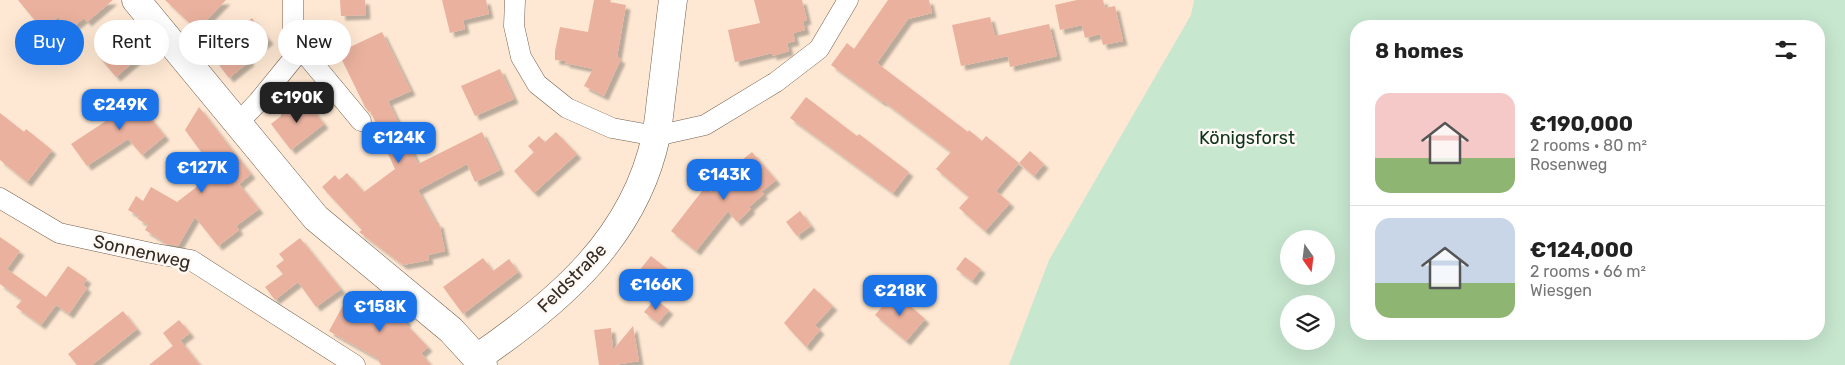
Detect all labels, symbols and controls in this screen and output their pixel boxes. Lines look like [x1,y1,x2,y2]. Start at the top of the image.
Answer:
chip: Buy [15,20,84,65]
chip: Rent [94,20,169,65]
chip: Filters [179,20,268,65]
chip: New [278,20,351,65]
icon: filters [1772,36,1800,64]
text: 8 homes [1375,38,1464,63]
pin: €190K [262,82,332,124]
pin: €249K [85,88,155,131]
text: €190K [271,88,323,107]
text: €249K [93,95,147,114]
text: €190,000 [1530,111,1633,136]
icon: home [1415,113,1475,173]
pin: €124K [364,121,434,164]
park label: Königsforst [1199,127,1295,149]
text: €124K [373,128,425,147]
text: 2 rooms · 80 m² [1530,136,1647,155]
pin: €127K [167,152,237,194]
text: Rosenweg [1530,155,1607,174]
text: €127K [177,158,227,177]
pin: €143K [689,158,759,201]
text: €143K [698,165,750,184]
street label: Sonnenweg [91,230,193,274]
north arrow [1280,230,1335,285]
map controls [1280,230,1335,350]
text: €124,000 [1530,237,1633,262]
icon: home [1415,238,1475,298]
street label: Feldstraße [533,239,611,317]
text: 2 rooms · 66 m² [1530,262,1646,281]
pin: €166K [621,268,691,311]
pin: €218K [865,274,935,317]
text: €166K [630,275,682,294]
text: €218K [874,281,926,300]
text: Wiesgen [1530,281,1592,300]
pin: €158K [345,290,415,333]
button: layers [1280,295,1335,350]
text: €158K [354,297,406,316]

